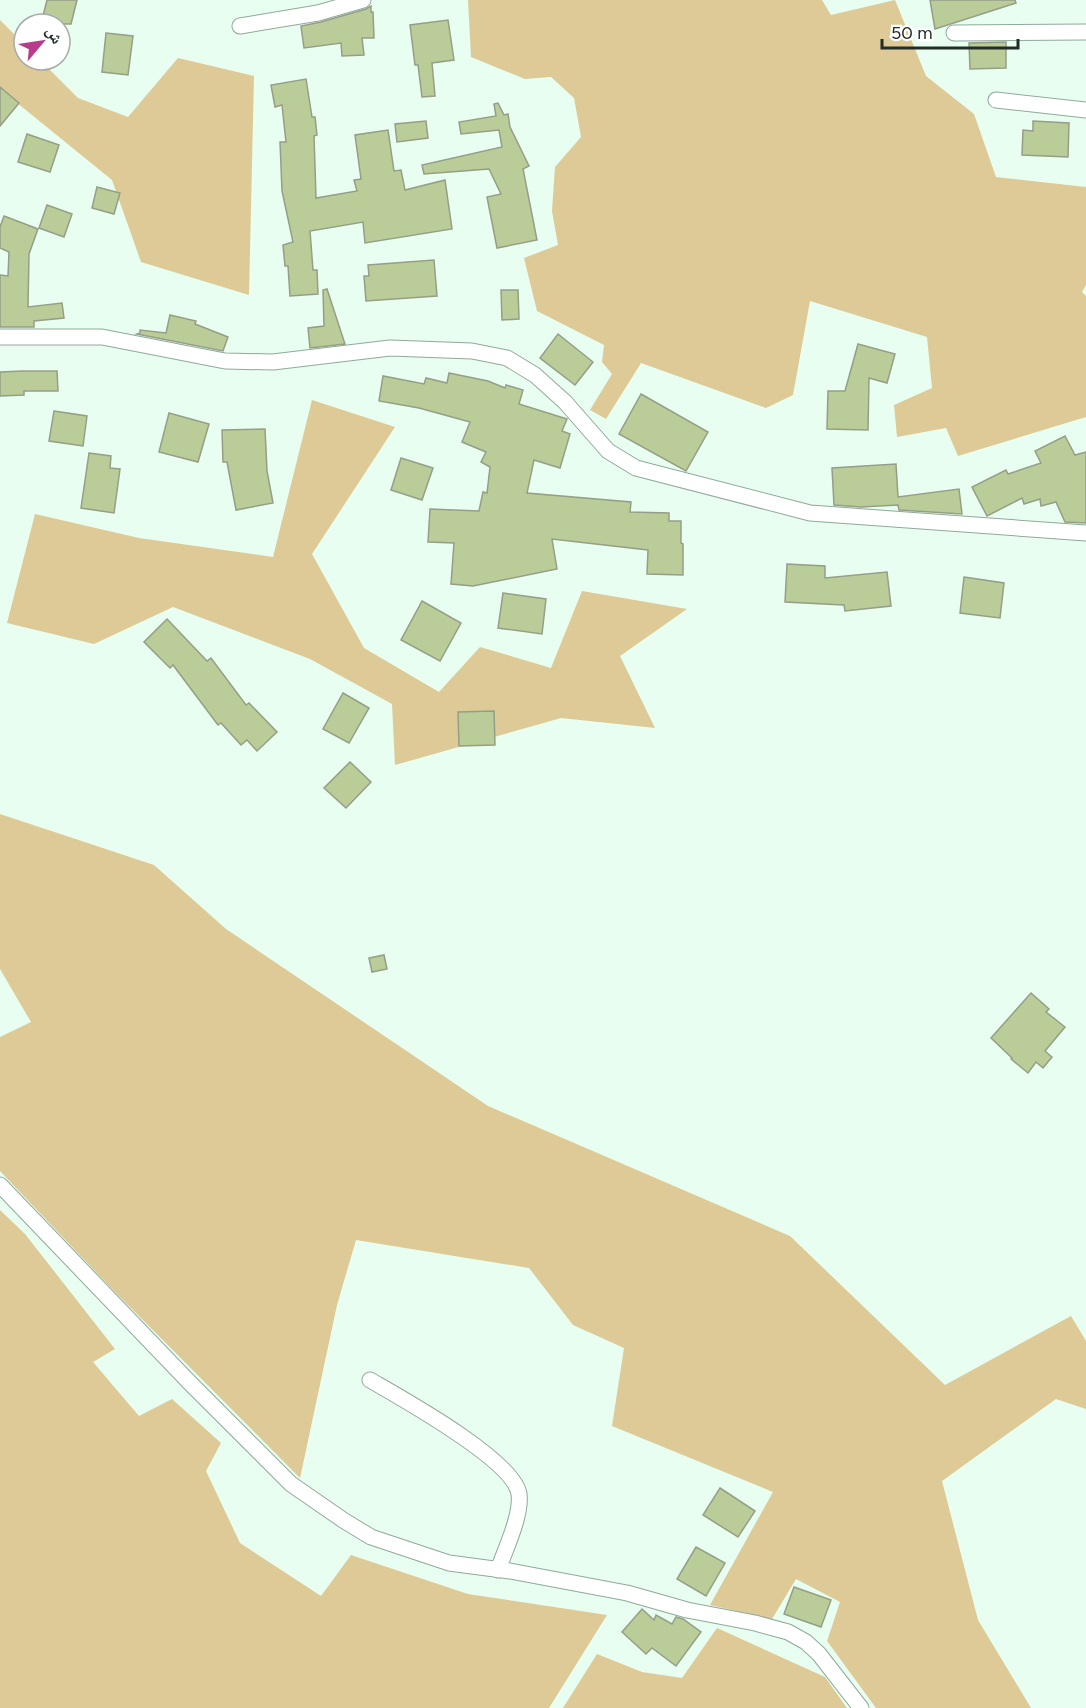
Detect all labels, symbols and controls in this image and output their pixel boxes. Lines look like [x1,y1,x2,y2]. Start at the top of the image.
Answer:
north arrow [12,12,72,72]
scale bar [882,12,1018,50]
text: 50 m [891,22,933,44]
text: ش [42,23,67,47]

